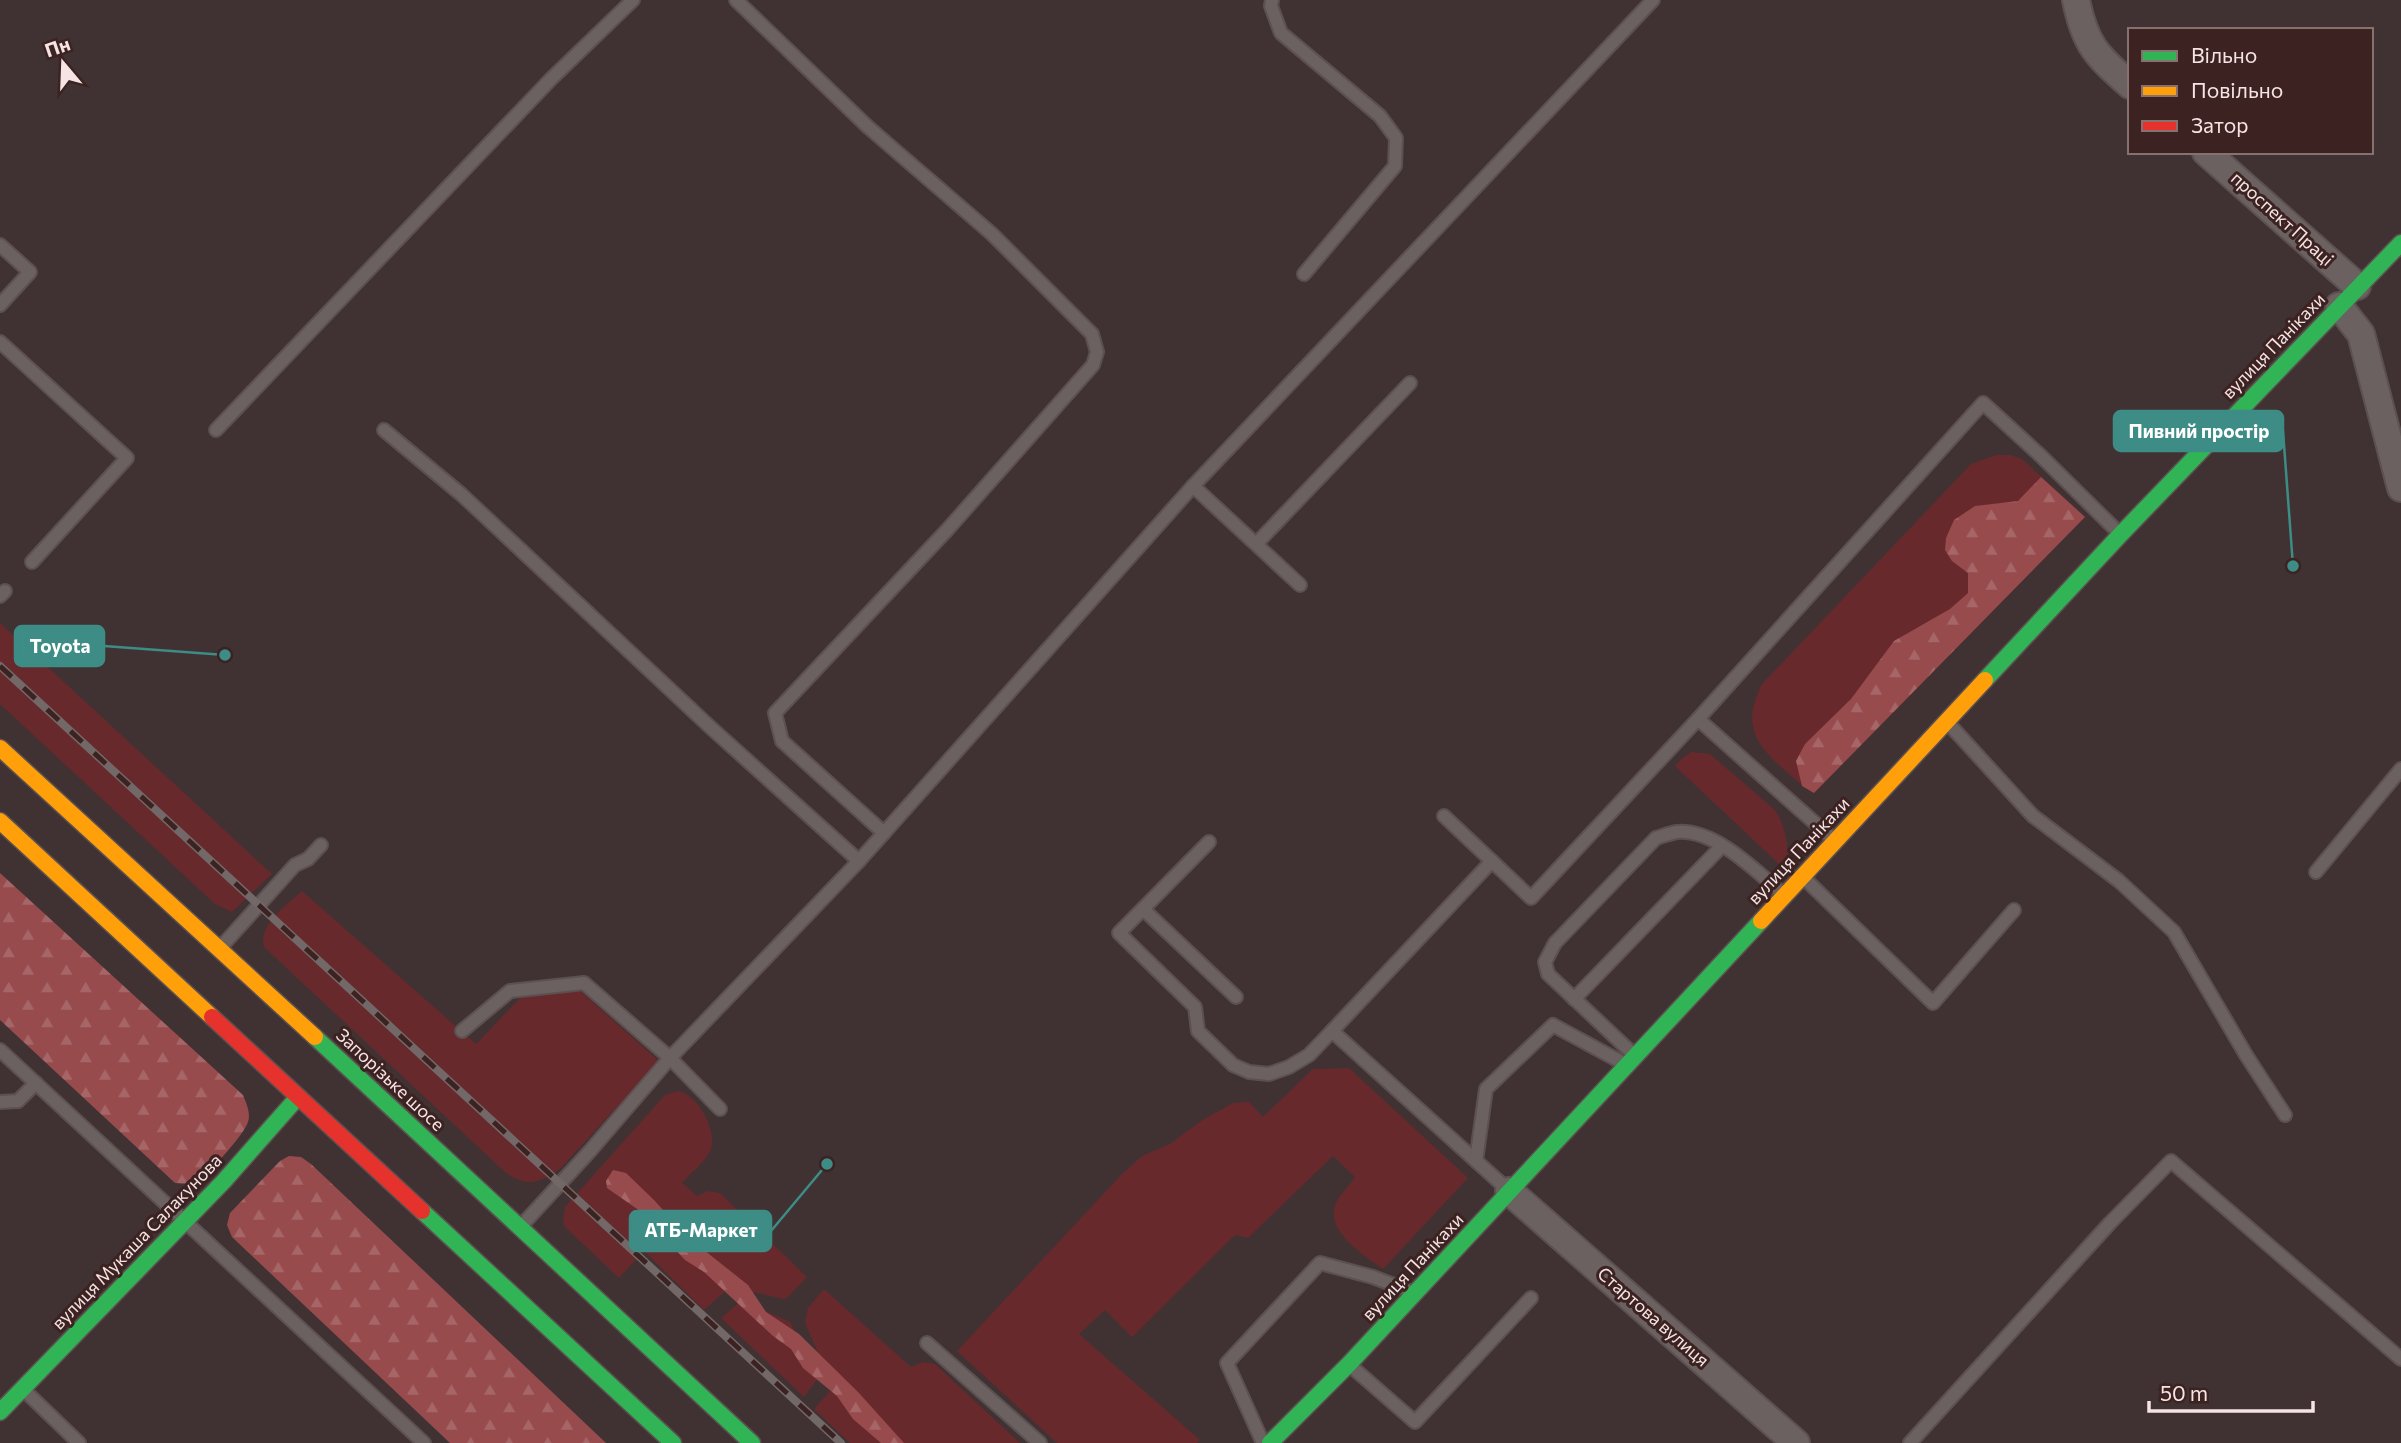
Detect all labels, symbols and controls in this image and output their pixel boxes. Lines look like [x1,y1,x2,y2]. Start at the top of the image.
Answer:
north arrow [28,28,98,98]
legend [2128,28,2373,154]
text: Пн [42,31,73,61]
text: Вільно [2191,42,2257,67]
text: Повільно [2191,77,2283,102]
text: Затор [2191,112,2248,137]
street label: проспект Праці [2227,167,2338,270]
street label: вулиця Панікахи [2217,288,2329,403]
callout: Пивний простір [2114,411,2283,451]
text: Пивний простір [2129,419,2269,442]
callout: Toyota [15,626,104,666]
text: Toyota [29,634,91,657]
street label: вулиця Панікахи [1743,792,1854,909]
street label: Запорізьке шосе [332,1023,449,1135]
street label: вулиця Мукаша Салакунова [47,1149,226,1334]
street label: вулиця Панікахи [1357,1208,1468,1325]
callout: АТБ-Маркет [630,1211,771,1251]
text: АТБ-Маркет [644,1218,758,1241]
street label: Стартова вулиця [1593,1262,1714,1371]
scale bar [2149,1370,2314,1414]
text: 50 m [2160,1380,2208,1405]

